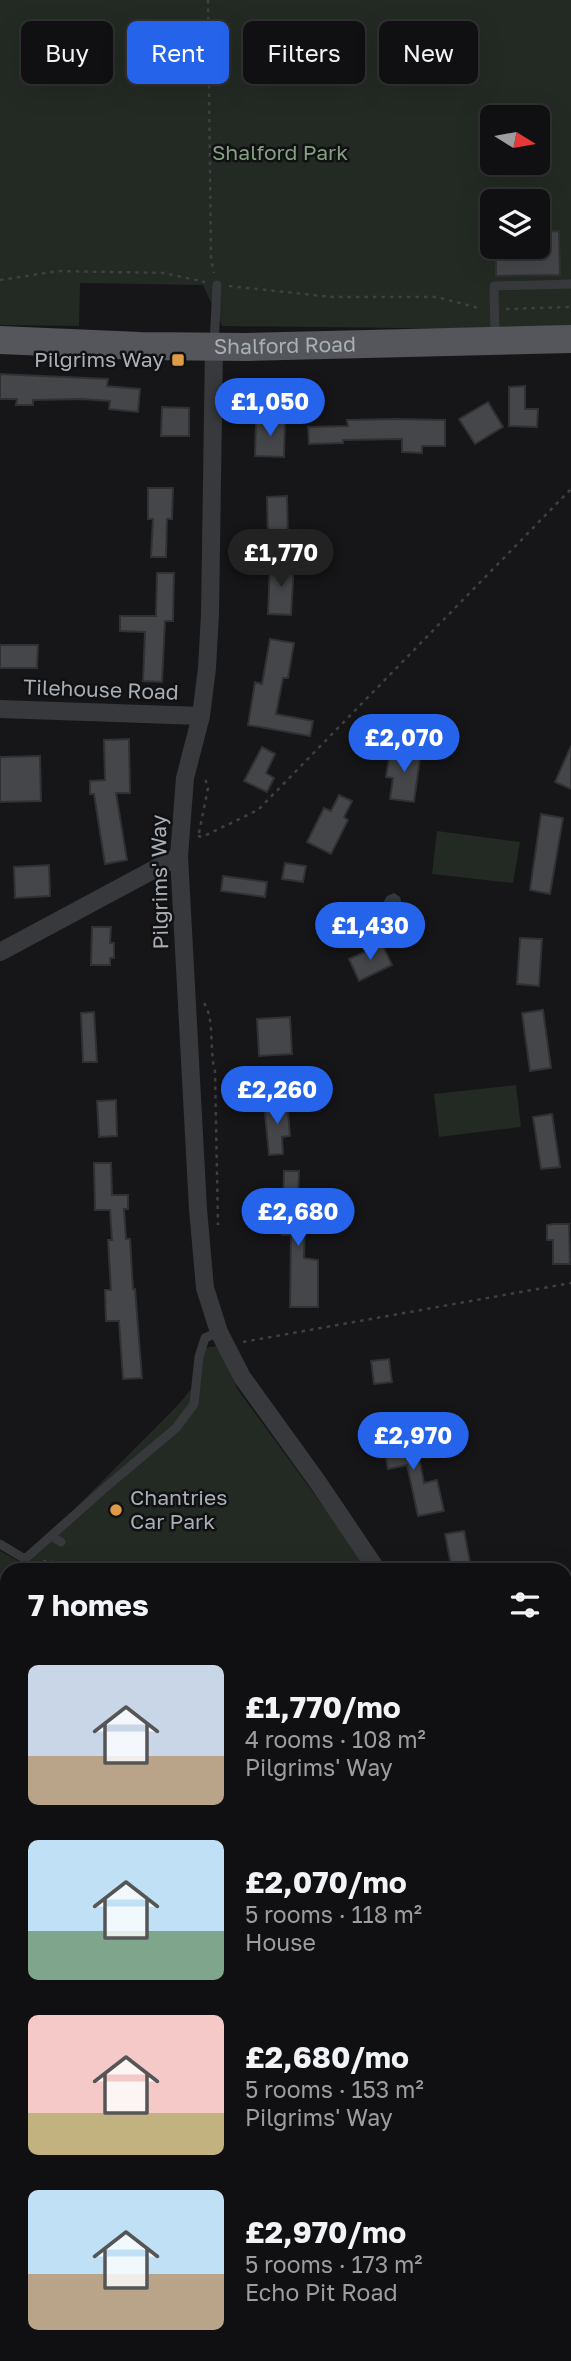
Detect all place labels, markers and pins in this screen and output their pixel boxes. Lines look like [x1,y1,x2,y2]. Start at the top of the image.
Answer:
place label: Pilgrims Way [34,346,164,372]
marker: Pilgrims Way [170,352,186,368]
pin: £1,050 [213,378,327,438]
pin: £1,770 [224,530,338,589]
pin: £2,070 [347,714,461,774]
pin: £1,430 [313,902,427,962]
pin: £2,260 [220,1066,334,1126]
pin: £2,680 [241,1188,355,1248]
pin: £2,970 [356,1412,470,1472]
place label: Chantries Car Park [130,1484,227,1534]
marker: Chantries Car Park [108,1502,124,1518]

